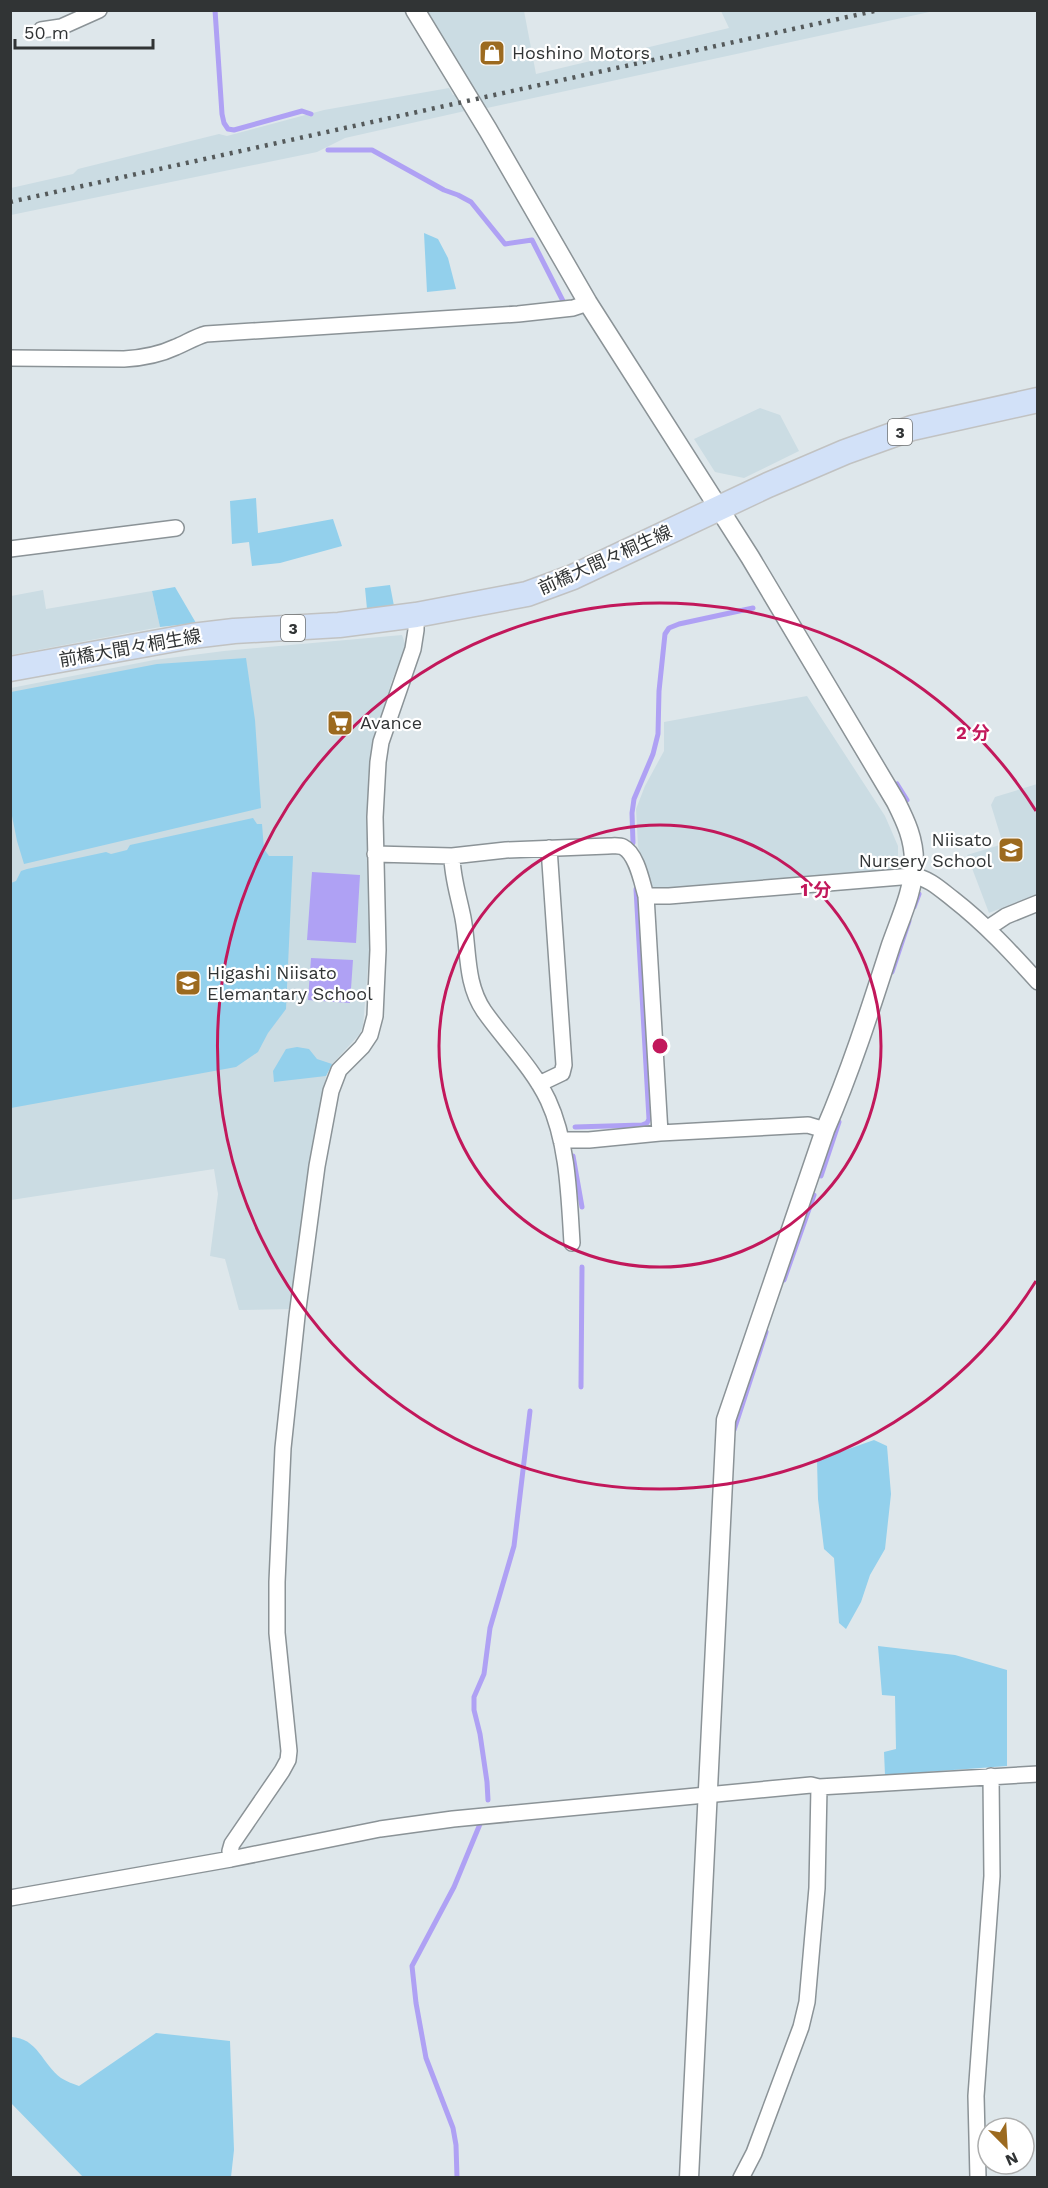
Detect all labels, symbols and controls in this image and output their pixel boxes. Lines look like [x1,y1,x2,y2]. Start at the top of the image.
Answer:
scale bar [15,12,153,50]
text: 50 m [24,22,69,43]
shop icon: Hoshino Motors [477,38,507,68]
place label: Hoshino Motors [512,42,650,63]
road number: 3 [888,419,912,445]
street label: 前橋大間々桐生線 [535,521,675,598]
road number: 3 [281,615,305,641]
street label: 前橋大間々桐生線 [57,625,203,670]
supermarket icon: Avance [325,708,355,738]
place label: Avance [360,712,422,733]
text: 2 分 [956,722,990,743]
place label: Niisato Nursery School [859,829,992,871]
school or university icon: Niisato Nursery School [996,835,1026,865]
text: 1 分 [801,879,831,900]
place label: Higashi Niisato Elemantary School [207,962,373,1004]
school or university icon: Higashi Niisato Elemantary School [173,968,203,998]
centre of rings [650,1036,670,1056]
north arrow [976,2116,1036,2176]
text: N [1003,2148,1021,2170]

